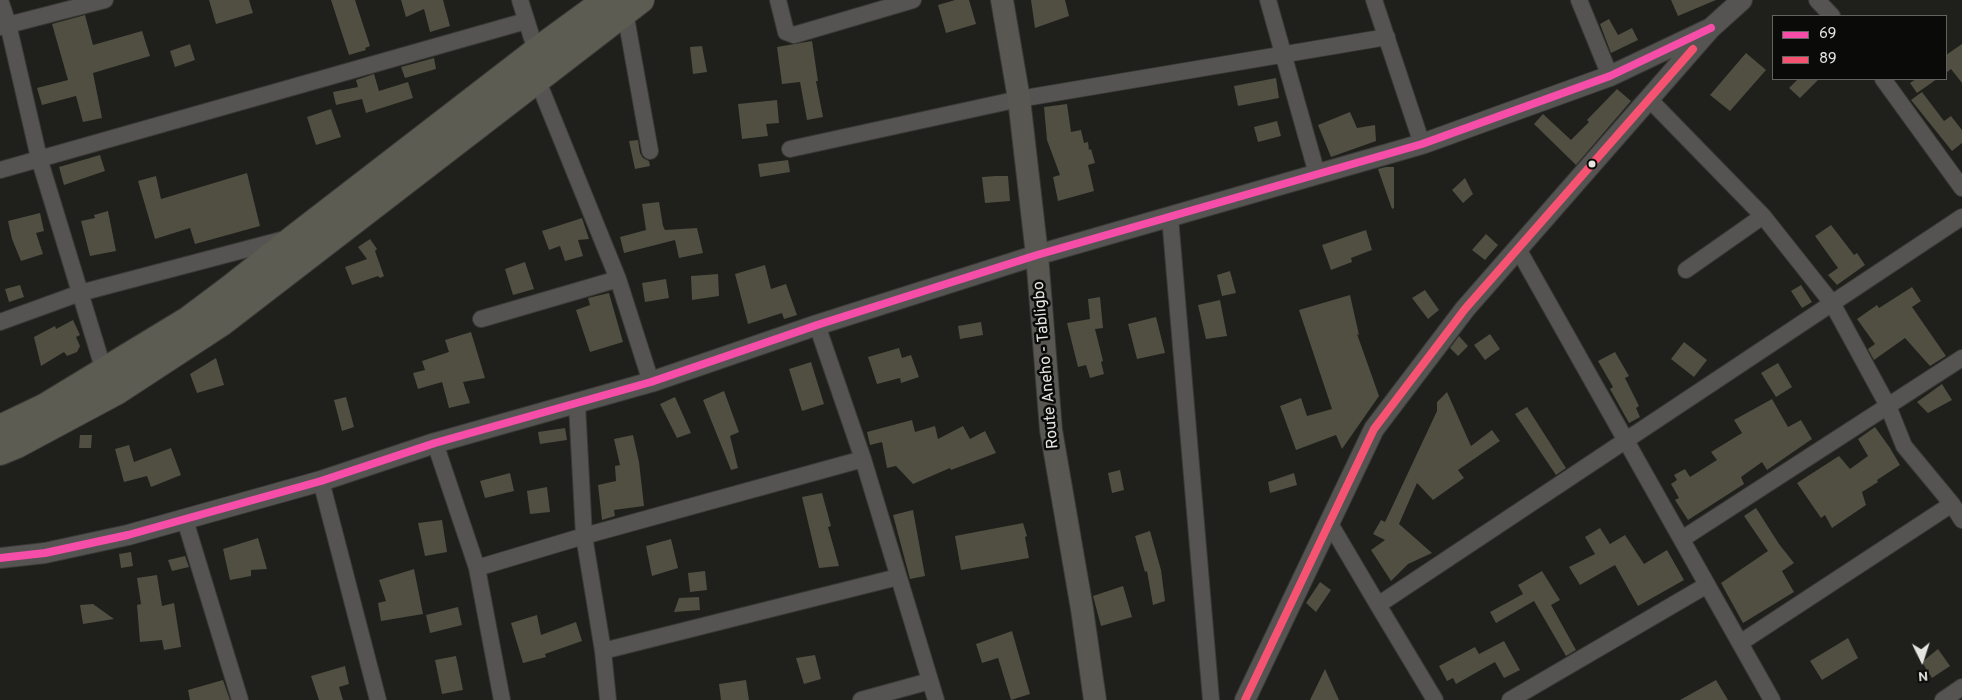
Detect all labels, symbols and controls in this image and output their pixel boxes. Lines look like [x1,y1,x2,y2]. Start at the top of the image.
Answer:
legend [1772,15,1947,80]
text: 69 [1819,25,1836,44]
text: 89 [1819,50,1837,69]
unlabelled marker [1587,159,1597,169]
street label: Route Aneho - Tabligbo [1030,280,1064,450]
north arrow [1897,635,1947,685]
text: N [1917,667,1929,684]

